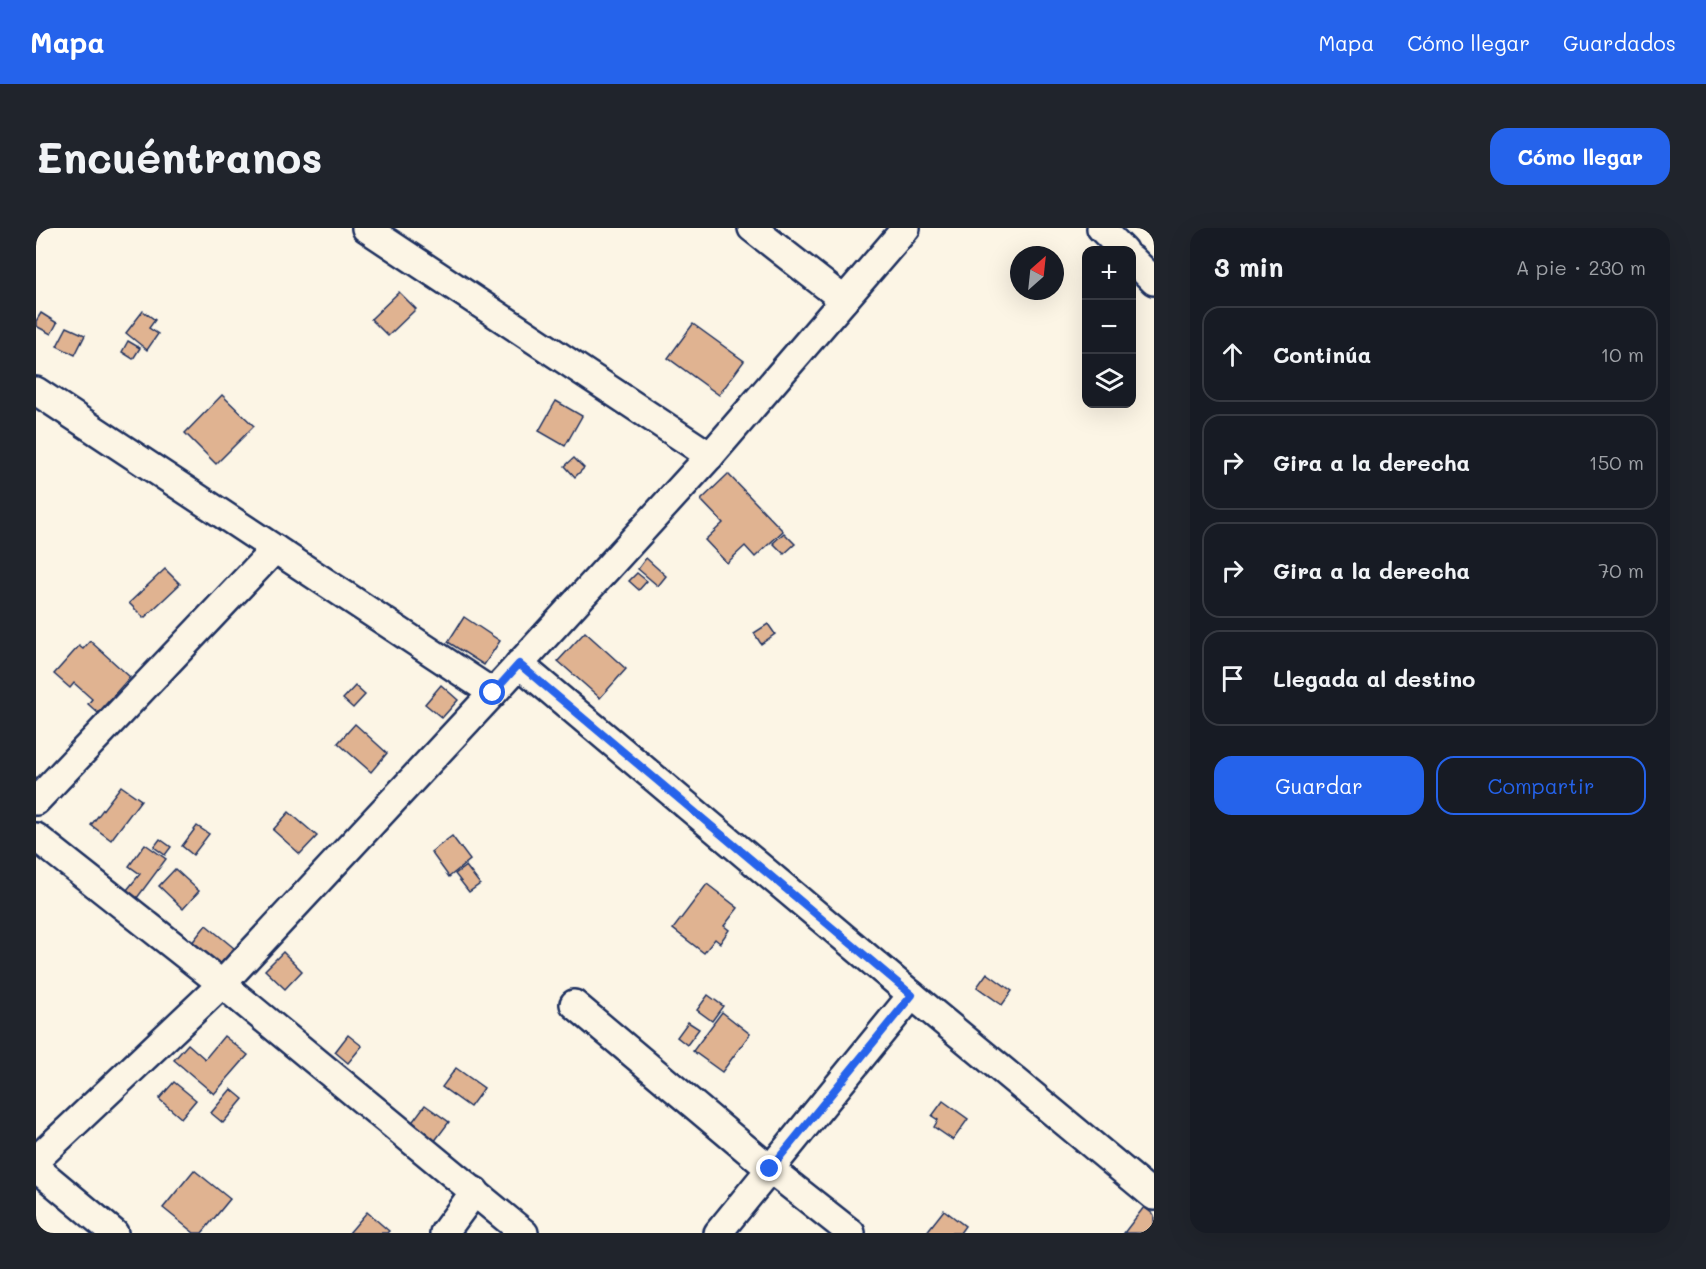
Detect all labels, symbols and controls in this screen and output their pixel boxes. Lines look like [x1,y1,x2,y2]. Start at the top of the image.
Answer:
text: Mapa [30,24,105,60]
text: Mapa [1318,29,1374,56]
text: Cómo llegar [1407,29,1530,56]
text: Guardados [1563,29,1676,56]
button: Cómo llegar [1490,128,1670,185]
text: Encuéntranos [36,129,322,184]
north arrow [1010,246,1064,300]
map controls [1082,246,1136,408]
button: + [1082,246,1136,300]
text: 3 min [1214,250,1283,284]
text: A pie · 230 m [1516,254,1646,280]
button: − [1082,300,1136,354]
icon: ahead [1216,338,1249,371]
text: Continúa [1273,340,1371,369]
text: 10 m [1600,341,1644,367]
button: layers [1082,354,1136,408]
icon: right [1216,446,1249,479]
text: Gira a la derecha [1273,448,1470,477]
text: 150 m [1589,449,1644,475]
icon: right [1216,554,1249,587]
text: Gira a la derecha [1273,556,1470,585]
text: 70 m [1598,557,1644,583]
icon: arrive [1216,662,1249,695]
text: Llegada al destino [1273,664,1475,693]
route start [479,679,505,705]
button: Guardar [1214,756,1424,815]
button: Compartir [1436,756,1646,815]
route end [756,1155,782,1181]

